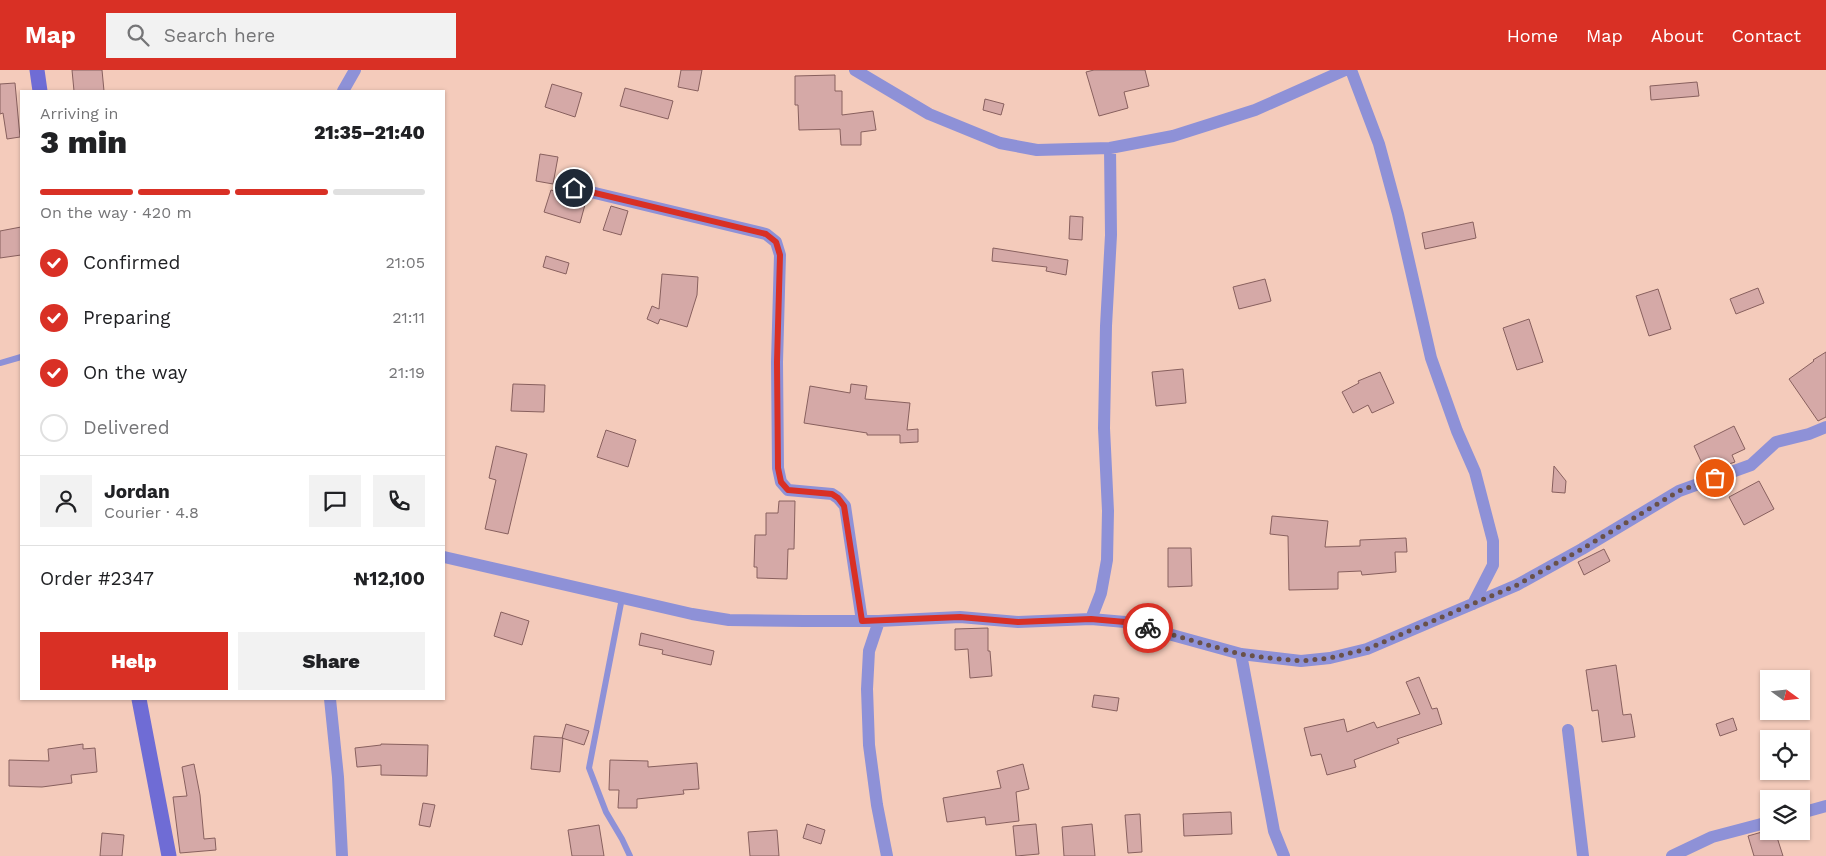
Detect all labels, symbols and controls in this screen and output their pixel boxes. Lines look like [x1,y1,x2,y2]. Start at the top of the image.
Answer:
search box [106,13,456,58]
text: Map [25,21,76,49]
icon: search [124,21,152,49]
text: Search here [164,24,275,47]
text: Home [1507,25,1558,46]
text: Map [1586,25,1623,46]
text: About [1651,25,1703,46]
text: Contact [1731,25,1801,46]
text: Arriving in [40,104,118,123]
text: 21:35–21:40 [314,121,425,144]
text: 3 min [40,123,127,161]
pin [553,167,595,209]
icon: home [560,174,588,202]
text: On the way · 420 m [40,203,192,222]
icon: check [40,249,68,277]
text: Confirmed [83,251,180,274]
text: 21:05 [385,253,425,272]
icon: check [40,304,68,332]
text: Preparing [83,306,170,329]
text: 21:11 [392,308,425,327]
icon: check [40,359,68,387]
text: On the way [83,361,187,384]
text: 21:19 [389,363,425,382]
text: Delivered [83,416,170,439]
pin [1694,457,1736,499]
icon: bag [1701,464,1729,492]
button: person [40,475,92,527]
button: chat [309,475,361,527]
button: phone [373,475,425,527]
text: Jordan [104,480,170,503]
text: Courier · 4.8 [104,503,199,522]
text: Order #2347 [40,567,154,590]
text: ₦12,100 [354,567,425,590]
courier [1123,603,1173,653]
icon: bike [1134,614,1162,642]
button: Help [40,632,228,690]
button: Share [238,632,425,690]
north arrow [1760,670,1810,720]
map controls [1760,670,1810,840]
button: locate [1760,730,1810,780]
button: layers [1760,790,1810,840]

